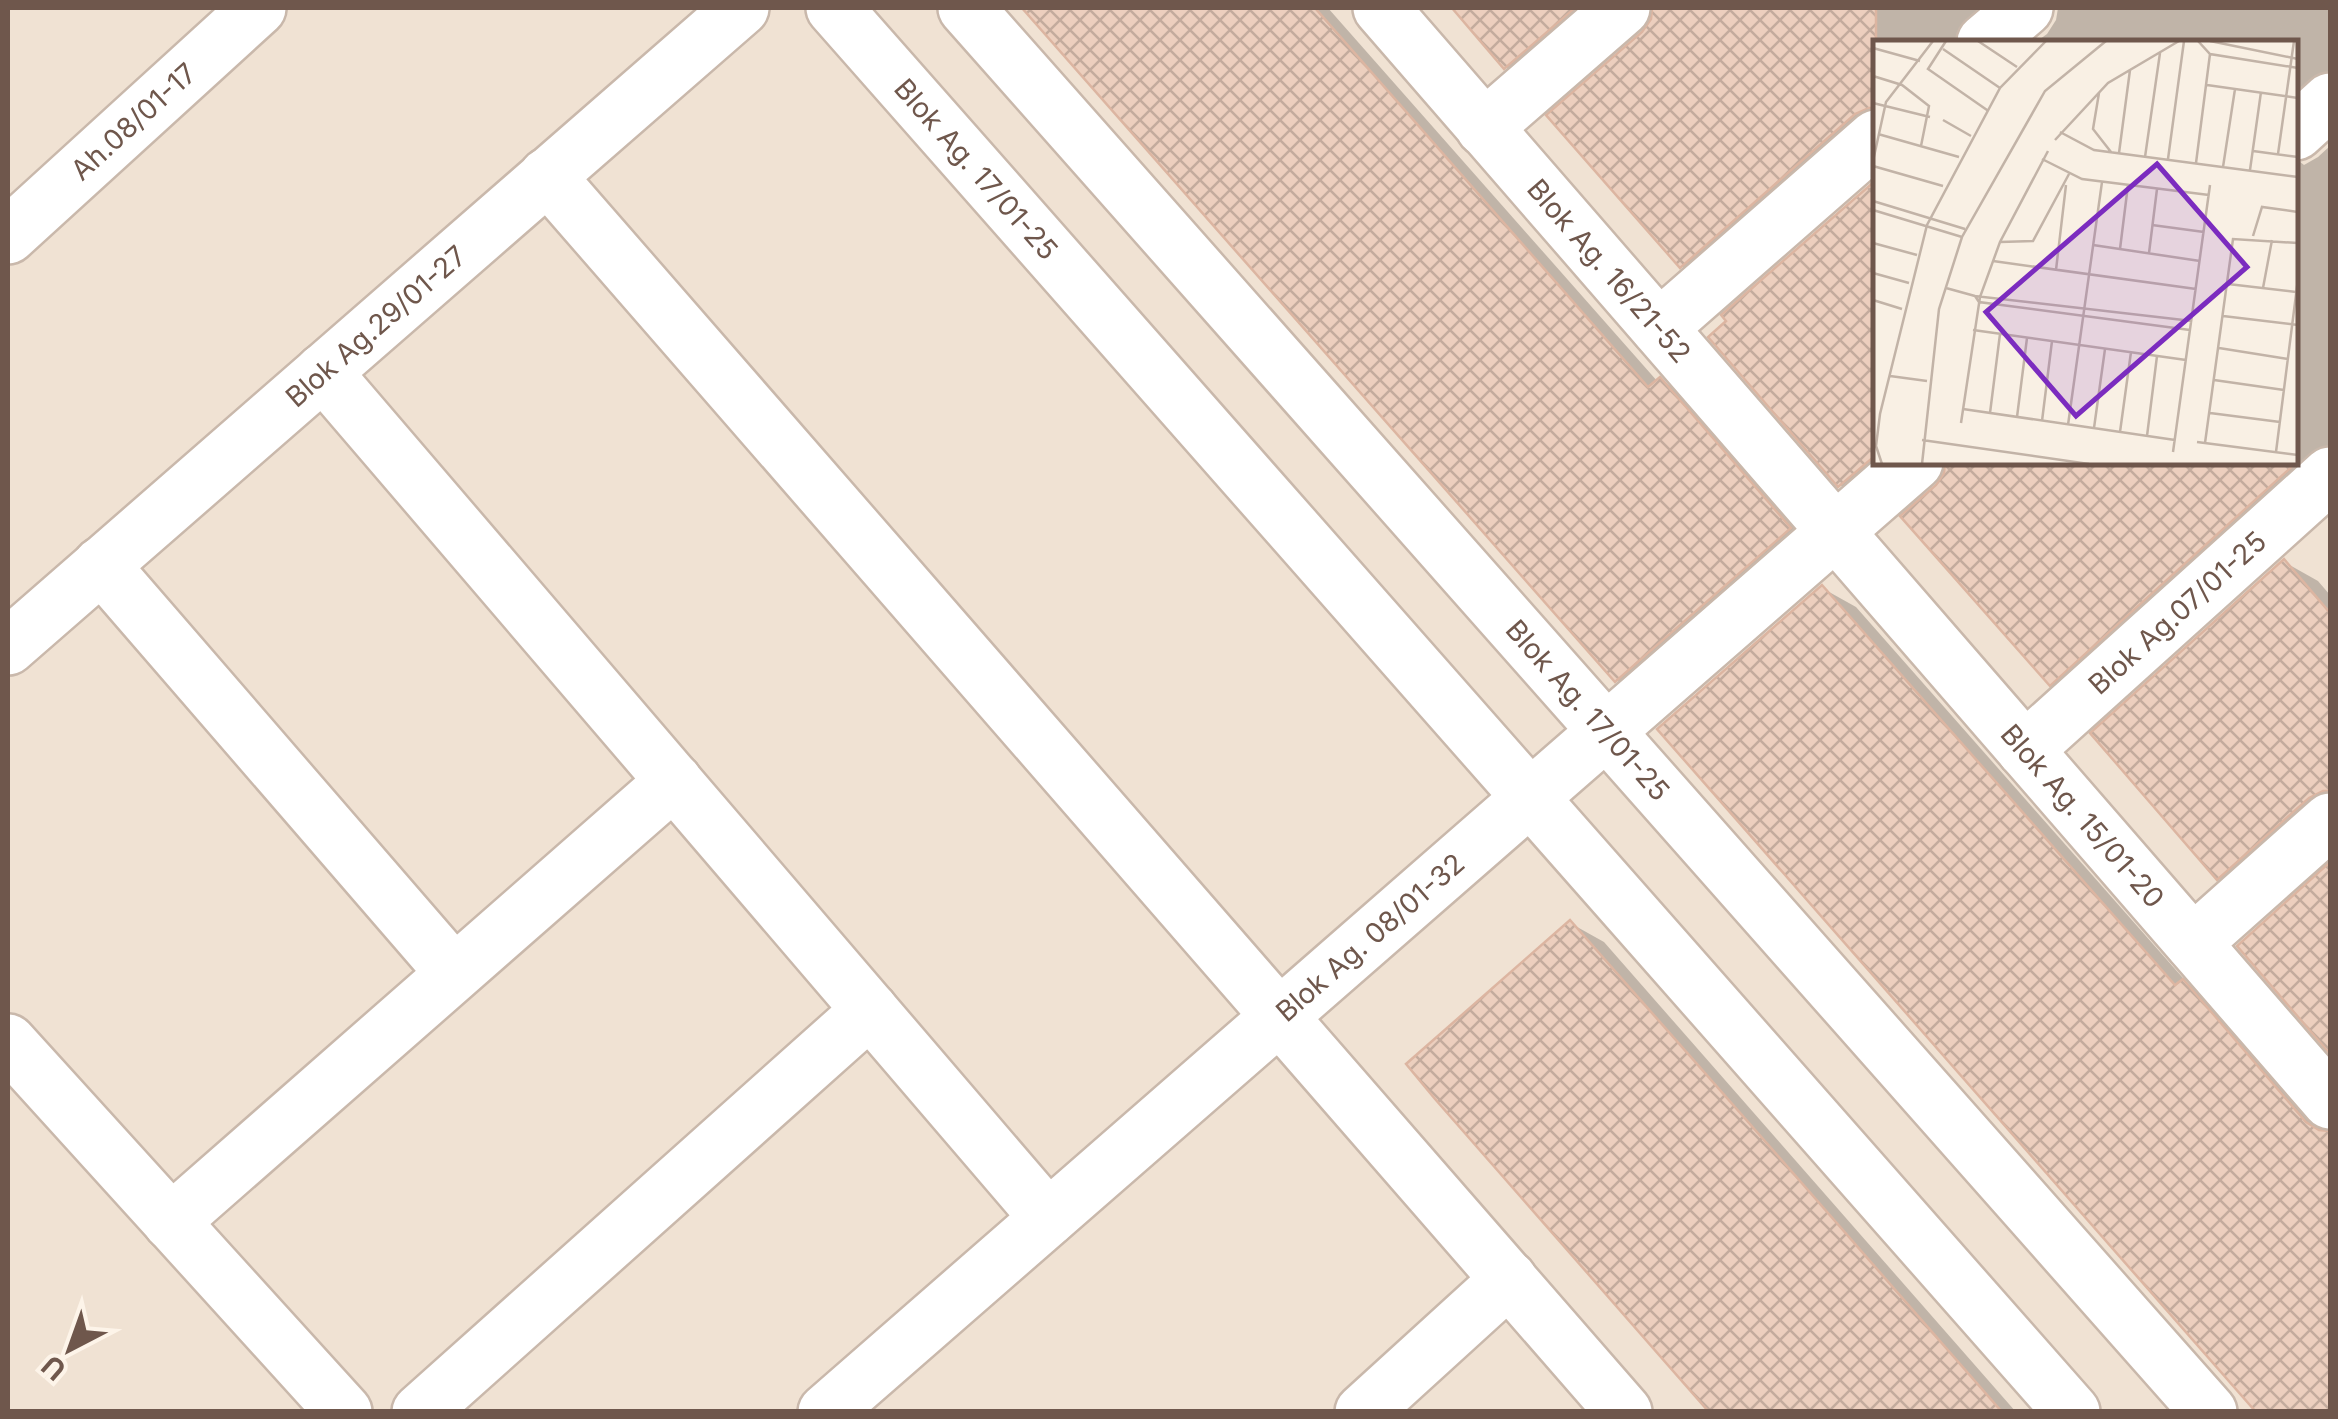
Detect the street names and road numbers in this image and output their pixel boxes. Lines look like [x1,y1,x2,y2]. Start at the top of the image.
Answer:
street label: Ah.08/01-17 [64,56,203,187]
street label: Blok Ag. 17/01-25 [887,72,1065,267]
street label: Blok Ag. 16/21-52 [1520,172,1698,369]
street label: Blok Ag.29/01-27 [279,239,473,414]
street label: Blok Ag.07/01-25 [2081,524,2273,701]
street label: Blok Ag. 17/01-25 [1499,613,1677,808]
street label: Blok Ag. 15/01-20 [1994,717,2171,915]
street label: Blok Ag. 08/01-32 [1269,846,1471,1029]

